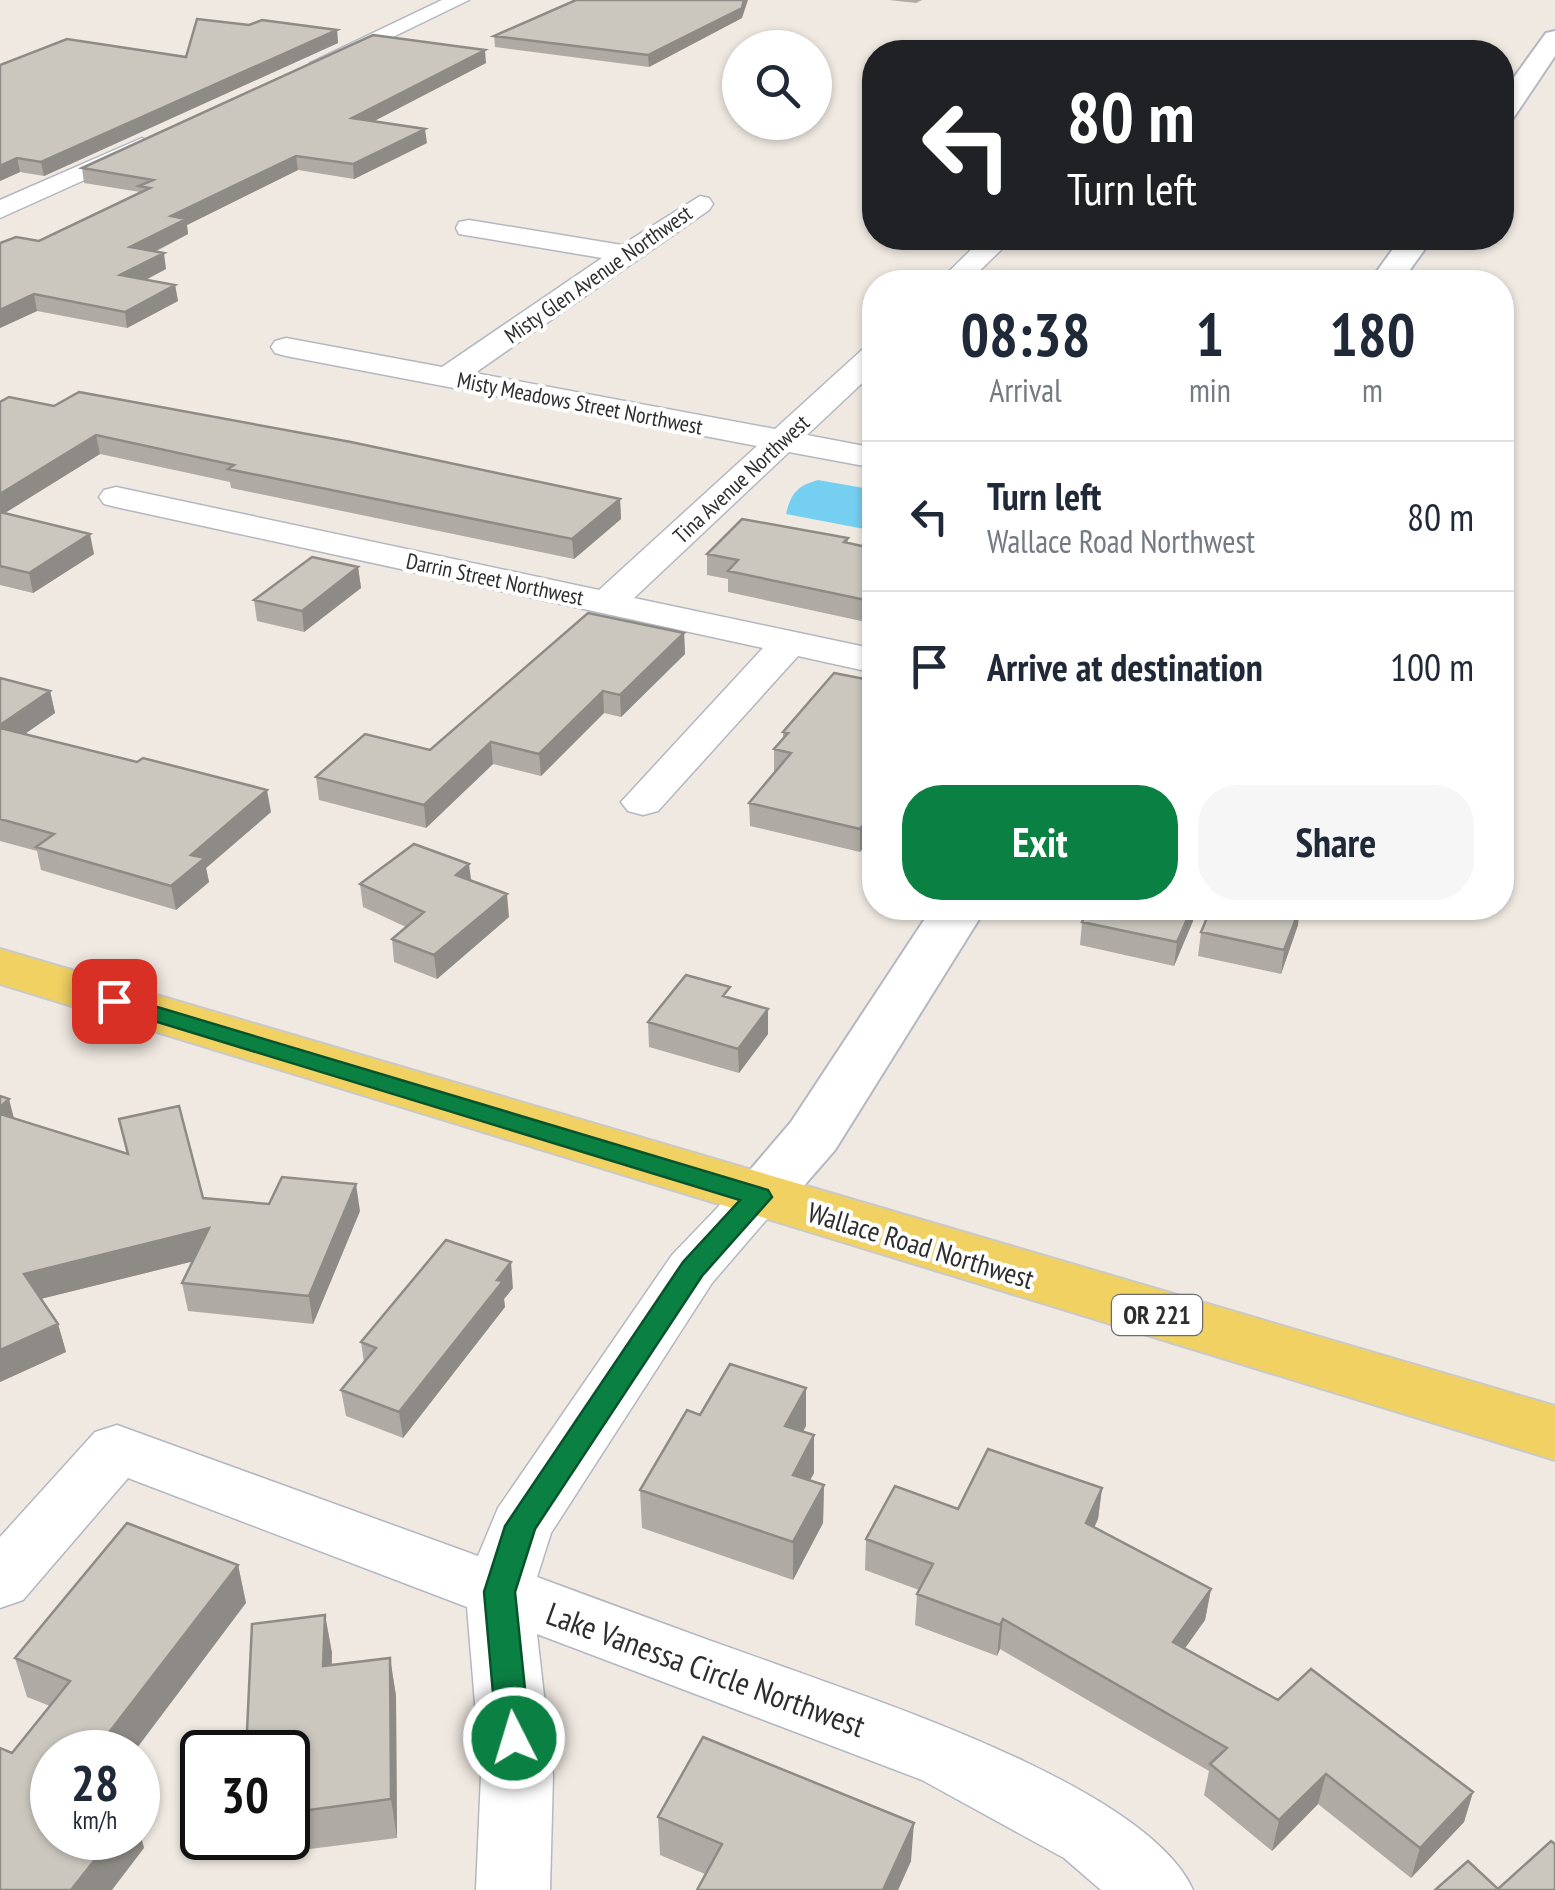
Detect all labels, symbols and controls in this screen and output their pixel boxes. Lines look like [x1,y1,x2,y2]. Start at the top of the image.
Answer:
map controls [722,30,832,140]
button: search [722,30,832,140]
text: 80 m [1067,71,1195,161]
icon: left [902,80,1032,210]
text: Turn left [1067,159,1197,217]
street label: Misty Glen Avenue Northwest [499,199,697,349]
text: 08:38 [961,295,1090,373]
text: 1 [1196,295,1224,373]
text: 180 [1329,295,1415,373]
street label: Misty Meadows Street Northwest [455,365,705,441]
text: Arrival [989,369,1062,411]
text: min [1189,369,1231,411]
text: m [1362,369,1383,411]
street label: Tina Avenue Northwest [667,409,815,549]
text: Turn left [987,471,1101,520]
icon: left [902,489,957,544]
text: 80 m [1407,492,1474,541]
text: Wallace Road Northwest [987,520,1255,562]
street label: Darrin Street Northwest [404,547,586,611]
icon: arrive [902,639,957,694]
text: Arrive at destination [987,642,1263,691]
text: 100 m [1390,642,1474,691]
button: Exit [902,785,1178,900]
button: Share [1198,785,1474,900]
pin [72,959,157,1044]
icon: arrive [87,974,142,1029]
street label: Wallace Road Northwest [803,1193,1039,1297]
road number: OR 221 [1112,1295,1202,1335]
street label: Lake Vanessa Circle Northwest [541,1592,871,1746]
position arrow [462,1686,566,1790]
speed limit sign: 30 [180,1730,310,1860]
text: 28 [71,1750,119,1815]
text: km/h [73,1804,117,1836]

